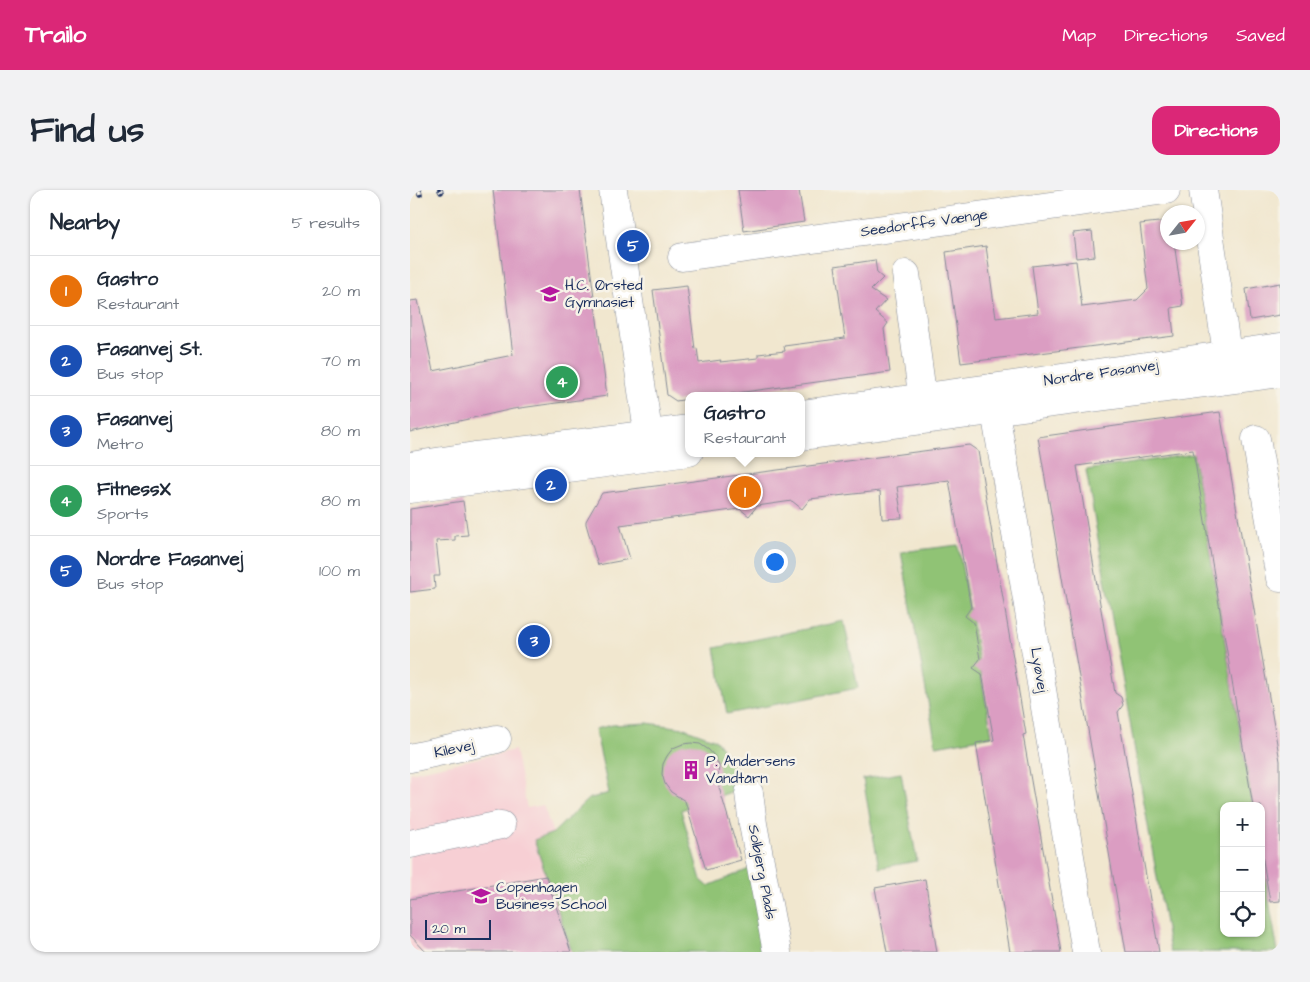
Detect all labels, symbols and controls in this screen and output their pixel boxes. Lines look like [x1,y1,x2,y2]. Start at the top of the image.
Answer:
text: Trailo [25,18,86,52]
text: Map [1062,23,1096,48]
text: Directions [1124,23,1208,48]
text: Saved [1236,23,1285,48]
text: Find us [30,106,144,155]
button: Directions [1152,106,1280,155]
street label: Seedorffs Vænge [859,204,989,243]
north arrow [1160,205,1205,250]
text: Nearby [50,208,120,237]
text: 5 results [292,212,360,234]
pin: 5 [617,227,649,265]
text: Gastro [97,266,158,293]
place label: H.C. Ørsted Gymnasiet [565,275,643,314]
text: 1 [65,280,67,302]
text: 20 m [322,280,360,302]
school or university icon: H.C. Ørsted Gymnasiet [539,283,561,305]
text: Restaurant [97,293,179,315]
text: Fasanvej St. [97,336,202,363]
text: 2 [61,350,71,372]
text: 70 m [321,350,360,372]
street label: Nordre Fasanvej [1042,355,1160,391]
text: Bus stop [97,363,163,385]
pin: 4 [546,363,578,401]
popup [685,392,805,457]
text: Gastro [704,400,765,427]
text: Fasanvej [97,406,172,433]
text: 3 [62,420,70,442]
text: 80 m [321,420,360,442]
text: Restaurant [704,427,786,449]
text: Metro [97,433,143,455]
pin: 2 [535,466,567,504]
pin: 1 [729,473,761,511]
text: FitnessX [97,476,171,503]
text: 4 [61,490,71,512]
text: 80 m [321,490,360,512]
text: Sports [97,503,149,525]
text: Nordre Fasanvej [97,546,243,573]
your location [762,549,788,575]
text: 5 [60,560,72,582]
text: 100 m [319,560,360,582]
text: Bus stop [97,573,163,595]
pin: 3 [518,622,550,660]
street label: Lyøvej [1024,646,1053,695]
street label: Kilevej [432,734,476,763]
place label: P. Andersens Vandtårn [706,751,796,789]
building icon: P. Andersens Vandtårn [680,759,702,781]
map controls [1220,802,1265,937]
button: + [1220,802,1265,847]
street label: Solbjerg Plads [742,823,782,922]
button: − [1220,847,1265,892]
place label: Copenhagen Business School [496,877,607,915]
school or university icon: Copenhagen Business School [470,885,492,907]
button: locate [1220,892,1265,937]
scale bar [425,917,491,940]
text: 20 m [432,919,465,939]

